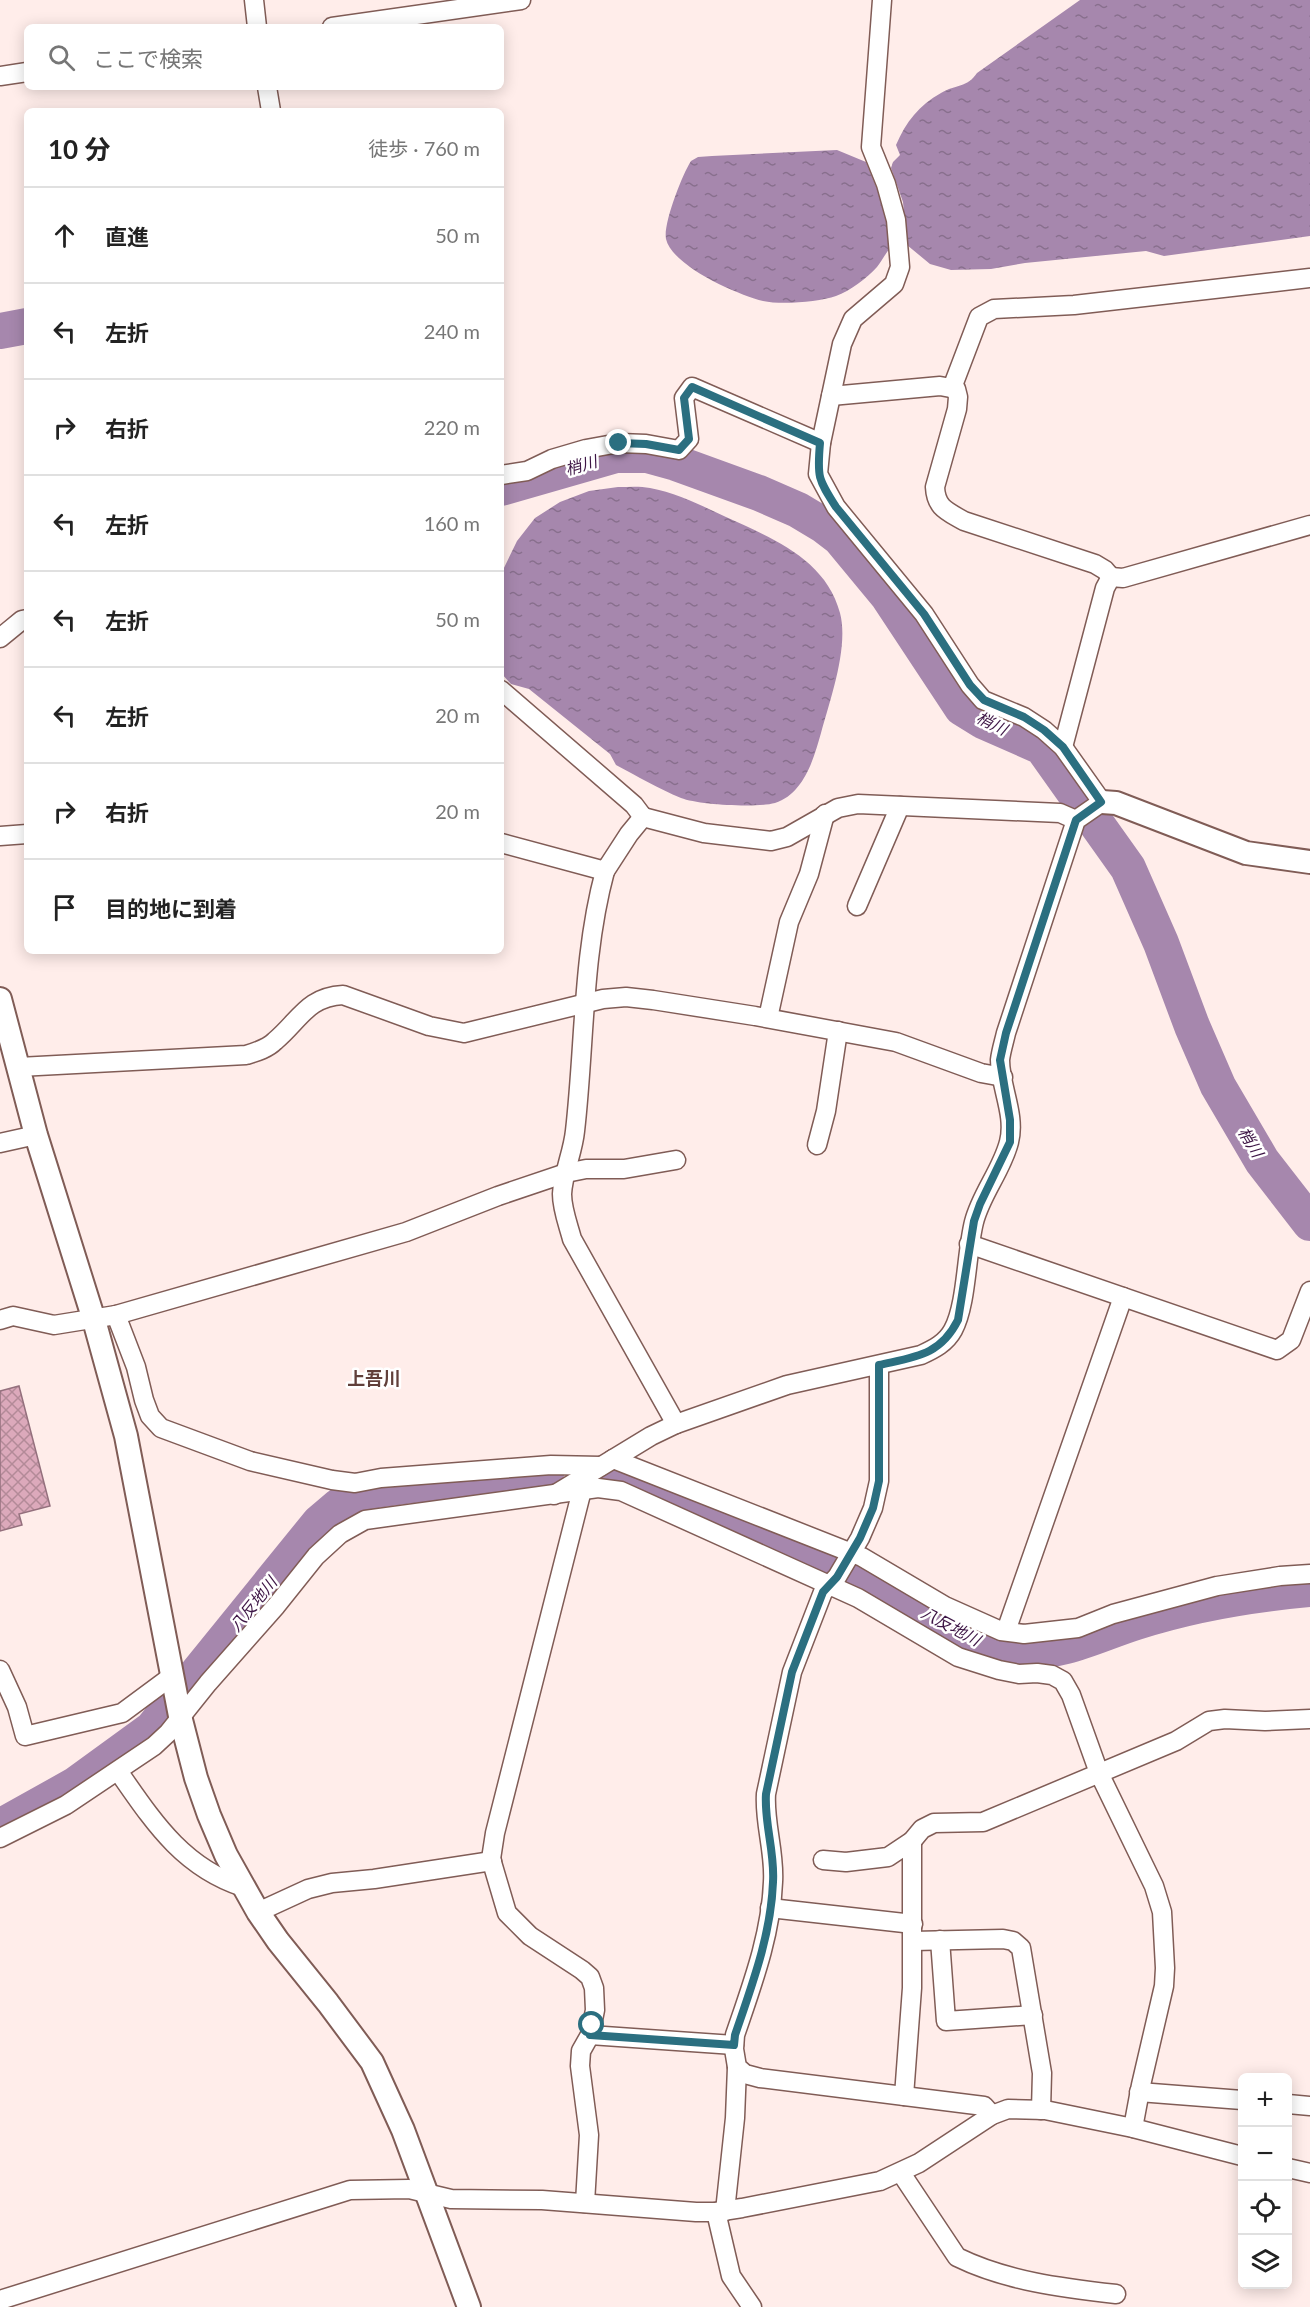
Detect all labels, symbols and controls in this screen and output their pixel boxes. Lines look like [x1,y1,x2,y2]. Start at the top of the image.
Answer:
search box [24,24,504,90]
icon: search [45,41,78,74]
text: ここで検索 [93,45,203,72]
text: 10 分 [48,133,110,165]
text: 徒歩 · 760 m [368,136,480,160]
icon: ahead [48,219,81,252]
text: 直進 [105,223,149,250]
text: 50 m [435,223,480,247]
icon: left [48,315,81,348]
text: 左折 [105,319,149,346]
text: 240 m [424,319,480,343]
icon: right [48,411,81,444]
text: 右折 [105,415,149,442]
text: 220 m [424,415,480,439]
route end [605,429,631,455]
water label: 梢川 [563,450,601,478]
icon: left [48,507,81,540]
text: 左折 [105,511,149,538]
text: 160 m [424,511,480,535]
icon: left [48,603,81,636]
text: 左折 [105,607,149,634]
text: 50 m [435,607,480,631]
icon: left [48,699,81,732]
text: 左折 [105,703,149,730]
text: 20 m [435,703,480,727]
water label: 梢川 [974,707,1013,739]
icon: right [48,795,81,828]
text: 右折 [105,799,149,826]
text: 20 m [435,799,480,823]
icon: arrive [48,891,81,924]
text: 目的地に到着 [105,895,237,922]
water label: 梢川 [1235,1123,1269,1162]
district label: 上吾川 [347,1367,401,1389]
water label: 八反地川 [225,1571,281,1635]
water label: 八反地川 [919,1602,986,1650]
route start [578,2011,604,2037]
map controls [1238,2073,1292,2289]
button: + [1238,2073,1292,2127]
button: − [1238,2127,1292,2181]
button: locate [1238,2181,1292,2235]
button: layers [1238,2235,1292,2289]

